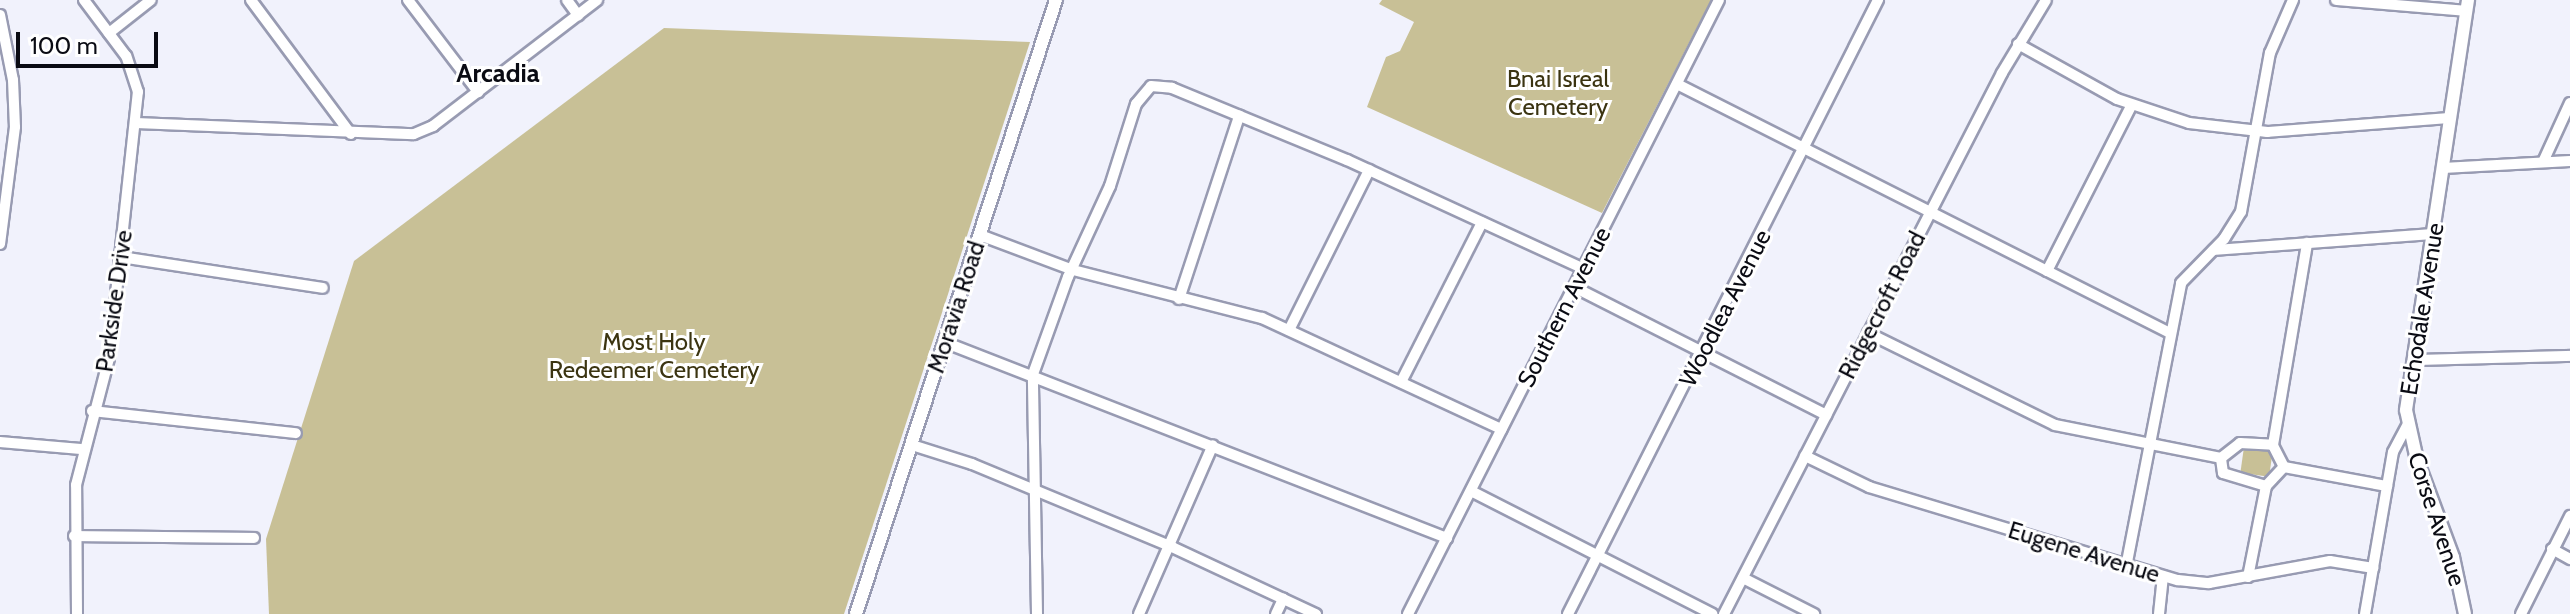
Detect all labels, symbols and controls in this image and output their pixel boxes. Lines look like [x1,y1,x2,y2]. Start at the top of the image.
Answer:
scale bar [20,16,162,66]
text: 100 m [30,31,98,60]
district label: Arcadia [456,58,540,90]
park label: Bnai Isreal Cemetery [1507,65,1609,121]
street label: Echodale Avenue [2394,221,2450,397]
street label: Southern Avenue [1511,222,1617,392]
street label: Woodlea Avenue [1673,225,1777,391]
street label: Ridgecroft Road [1832,226,1932,384]
street label: Parkside Drive [90,228,138,374]
street label: Moravia Road [921,238,991,376]
park label: Most Holy Redeemer Cemetery [549,328,759,384]
street label: Corse Avenue [2402,448,2472,590]
street label: Eugene Avenue [2005,515,2163,589]

